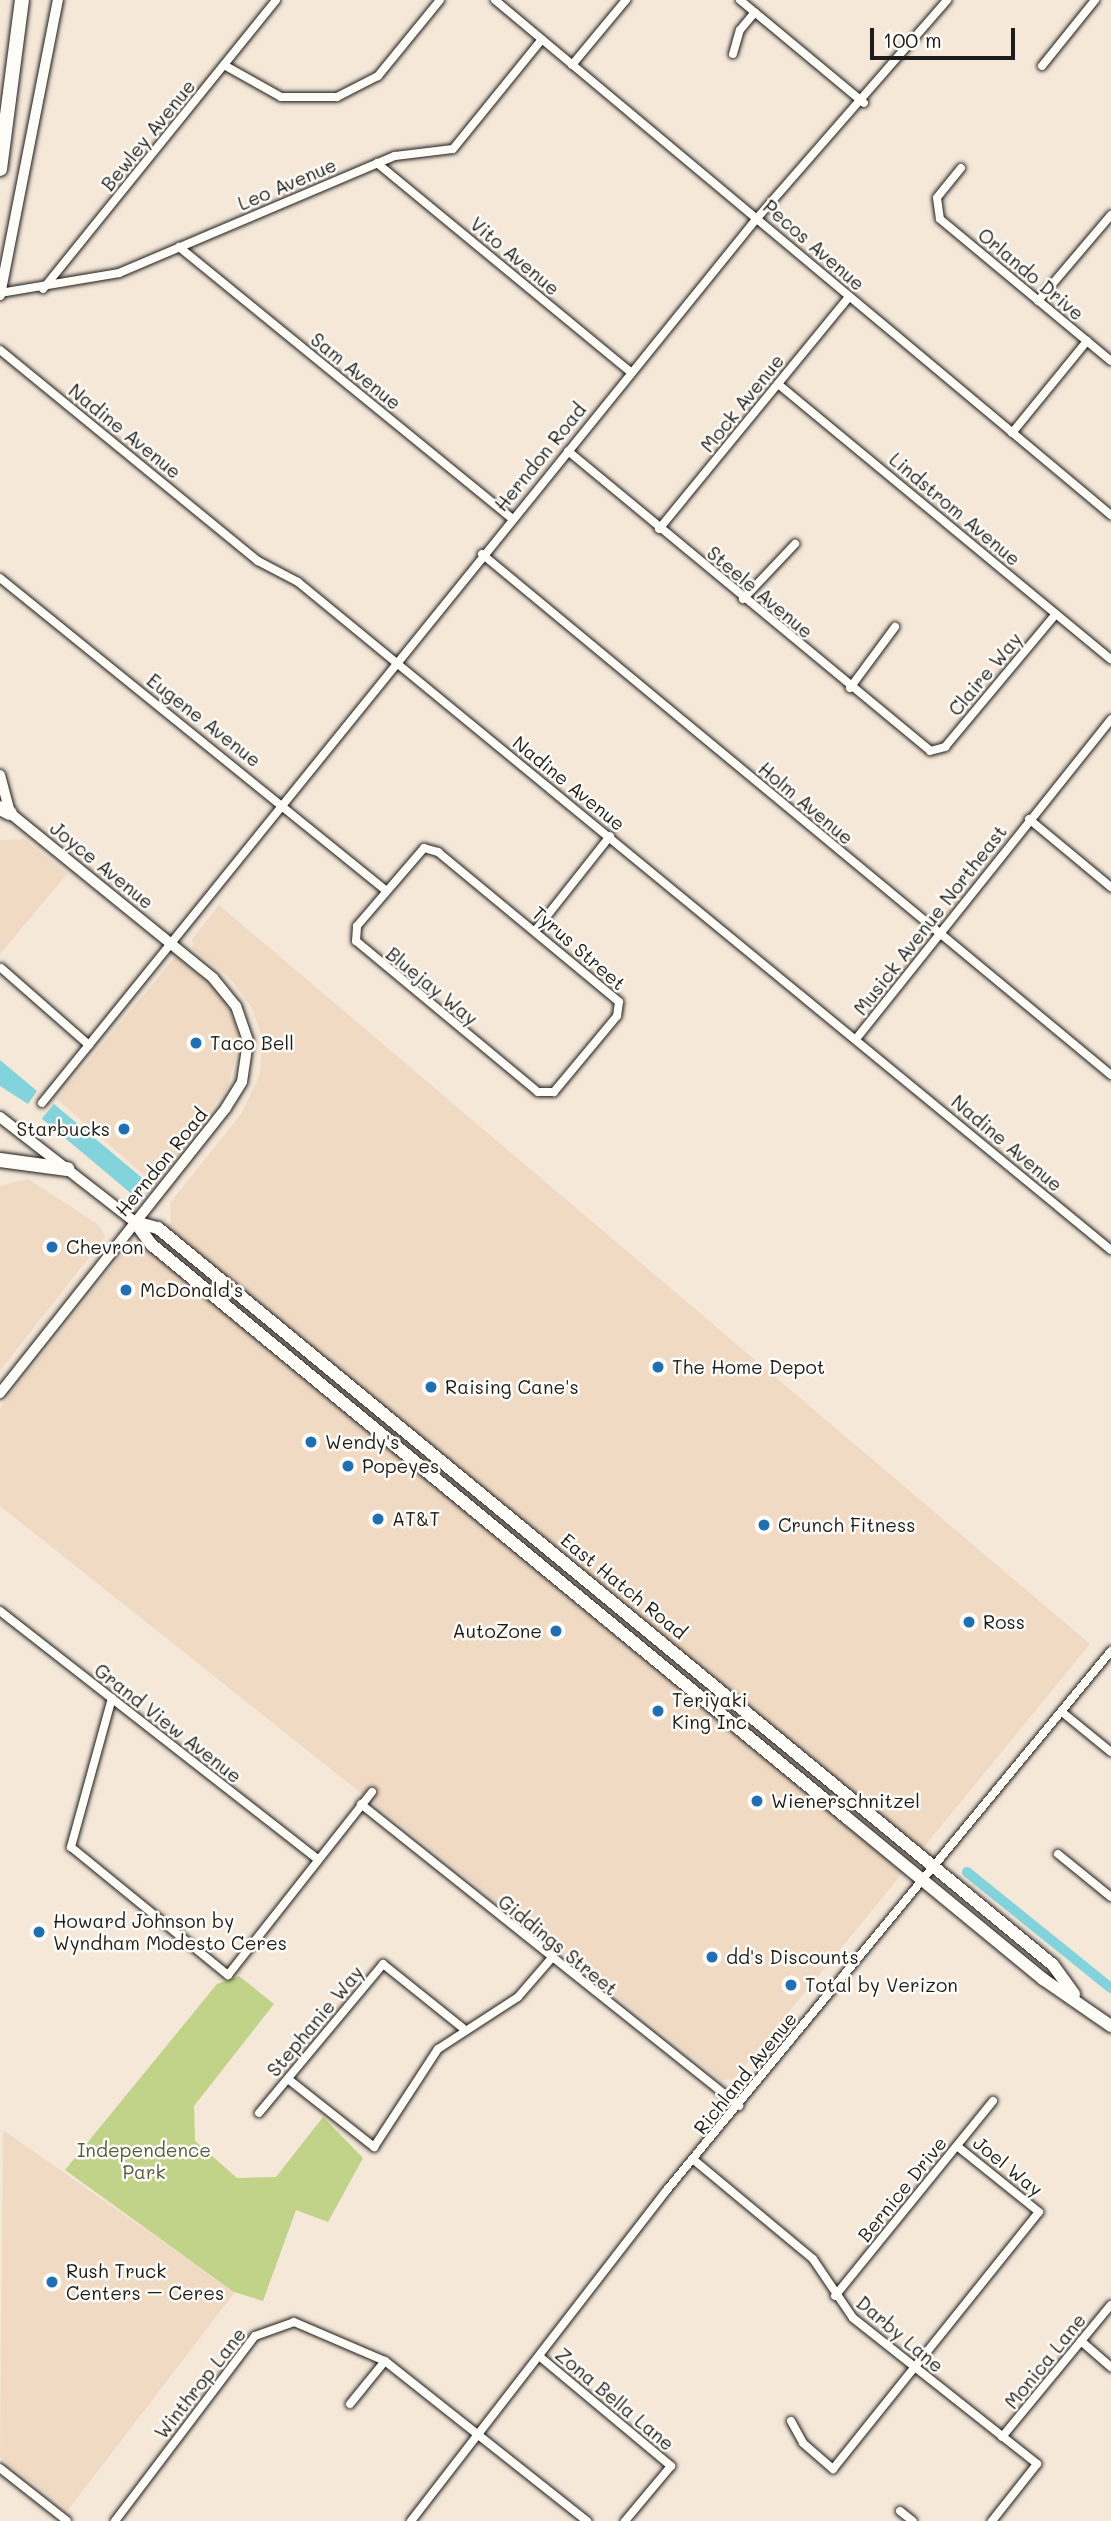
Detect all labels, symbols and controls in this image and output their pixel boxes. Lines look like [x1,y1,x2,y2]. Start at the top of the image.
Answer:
scale bar [873,14,1018,58]
text: 100 m [883,26,942,53]
street label: Bewley Avenue [96,75,200,195]
street label: Leo Avenue [234,153,340,215]
street label: Pecos Avenue [759,195,869,295]
street label: Vito Avenue [466,212,564,300]
street label: Orlando Drive [973,223,1089,325]
street label: Sam Avenue [306,328,406,414]
street label: Mock Avenue [696,349,788,457]
street label: Nadine Avenue [64,379,186,483]
street label: Herndon Road [489,398,591,516]
street label: Lindstrom Avenue [885,448,1025,570]
street label: Steele Avenue [703,541,817,643]
street label: Claire Way [944,628,1026,720]
street label: Eugene Avenue [143,668,265,772]
street label: Nadine Avenue [508,731,630,835]
street label: Holm Avenue [754,757,858,849]
street label: Joyce Avenue [46,816,158,914]
street label: Musick Avenue Northeast [849,820,1011,1020]
street label: Tyrus Street [528,901,630,995]
street label: Bluejay Way [382,942,482,1030]
place label: Taco Bell [210,1032,294,1054]
marker: Taco Bell [188,1035,204,1051]
street label: Nadine Avenue [947,1090,1067,1196]
street label: Herndon Road [110,1103,212,1221]
place label: Starbucks [17,1118,110,1140]
marker: Starbucks [116,1121,132,1137]
place label: Chevron [66,1236,143,1258]
marker: Chevron [44,1239,60,1255]
place label: McDonald's [140,1279,243,1301]
marker: McDonald's [118,1282,134,1298]
place label: The Home Depot [672,1356,825,1378]
marker: The Home Depot [650,1359,666,1375]
place label: Raising Cane's [445,1376,579,1398]
marker: Raising Cane's [423,1379,439,1395]
place label: Wendy's [325,1431,399,1453]
marker: Wendy's [303,1434,319,1450]
place label: Popeyes [362,1455,439,1477]
marker: Popeyes [340,1458,356,1474]
place label: AT&T [392,1508,440,1530]
marker: AT&T [370,1511,386,1527]
place label: Crunch Fitness [778,1514,916,1536]
marker: Crunch Fitness [756,1517,772,1533]
street label: East Hatch Road [556,1528,692,1644]
place label: Ross [983,1611,1025,1633]
marker: Ross [961,1614,977,1630]
place label: AutoZone [452,1620,542,1642]
marker: AutoZone [548,1623,564,1639]
street label: Grand View Avenue [90,1658,246,1788]
place label: Teriyaki King Inc [672,1689,747,1733]
marker: Teriyaki King Inc [650,1703,666,1719]
place label: Wienerschnitzel [771,1790,920,1812]
marker: Wienerschnitzel [749,1793,765,1809]
street label: Giddings Street [494,1890,622,2000]
place label: Howard Johnson by Wyndham Modesto Ceres [53,1910,287,1954]
marker: Howard Johnson by Wyndham Modesto Ceres [31,1924,47,1940]
place label: dd's Discounts [726,1946,859,1968]
marker: dd's Discounts [704,1949,720,1965]
street label: Stephanie Way [262,1961,368,2081]
place label: Total by Verizon [805,1974,958,1996]
marker: Total by Verizon [783,1977,799,1993]
street label: Richland Avenue [689,2007,801,2139]
street label: Joel Way [969,2131,1047,2201]
street label: Bernice Drive [853,2132,951,2246]
park label: Independence Park [77,2139,211,2183]
place label: Rush Truck Centers – Ceres [66,2260,224,2304]
marker: Rush Truck Centers – Ceres [44,2274,60,2290]
street label: Darby Lane [852,2291,948,2377]
street label: Monica Lane [1000,2309,1090,2413]
street label: Winthrop Lane [150,2323,250,2443]
street label: Zona Bella Lane [551,2343,679,2455]

